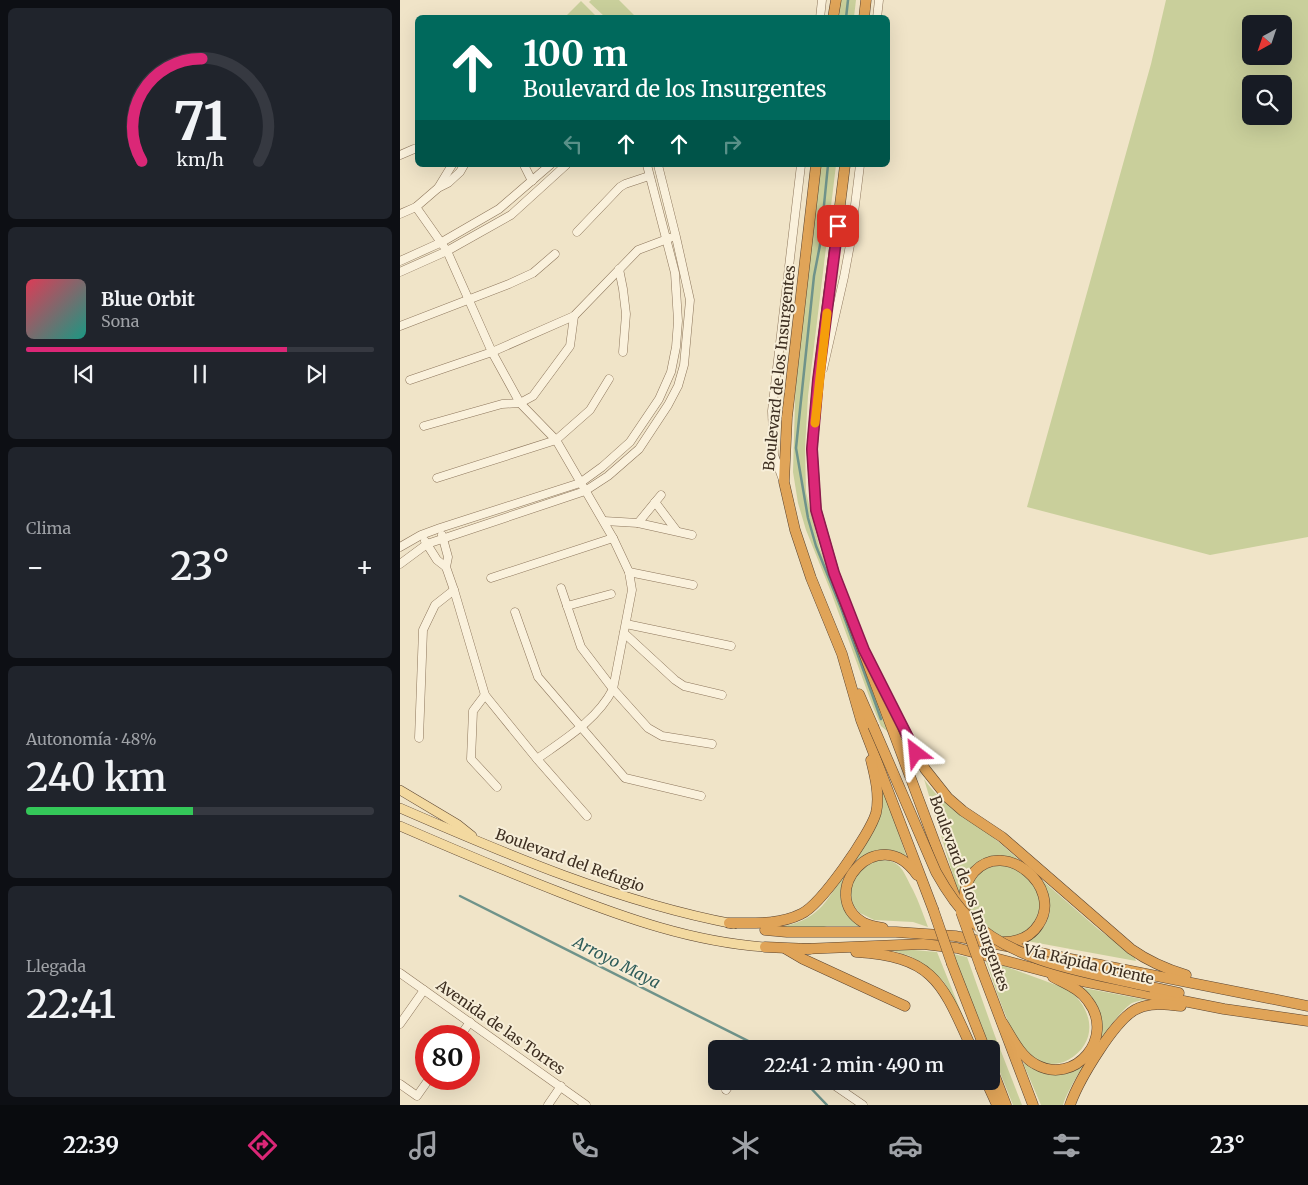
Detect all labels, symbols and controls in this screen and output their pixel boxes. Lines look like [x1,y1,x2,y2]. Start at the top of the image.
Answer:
north arrow [1242,15,1292,65]
map controls [1242,15,1292,125]
text: 100 m [523,32,628,76]
icon: ahead [440,35,505,100]
text: Boulevard de los Insurgentes [523,75,827,103]
button: search [1242,75,1292,125]
text: 71 [173,89,227,154]
icon: left [559,130,587,158]
icon: ahead [612,130,640,158]
icon: ahead [665,130,693,158]
icon: right [718,130,746,158]
text: km/h [176,148,224,171]
pin [817,205,859,247]
icon: arrive [824,212,852,240]
street label: Boulevard de los Insurgentes [759,264,799,472]
text: Blue Orbit [101,287,195,311]
text: Sona [101,311,139,331]
icon: previous [70,360,98,388]
icon: pause [186,360,214,388]
icon: next [302,360,330,388]
text: Clima [26,518,71,538]
text: 23° [170,543,230,590]
text: − [26,549,45,585]
text: + [355,549,374,585]
position arrow [889,726,941,778]
text: Autonomía · 48% [26,729,157,749]
text: 240 km [26,754,167,801]
street label: Boulevard de los Insurgentes [926,793,1014,993]
street label: Boulevard del Refugio [493,824,647,896]
water label: Arroyo Maya [568,931,664,992]
street label: Vía Rápida Oriente [1021,940,1156,988]
text: Llegada [26,956,86,976]
street label: Avenida de las Torres [432,975,569,1079]
text: 22:41 [26,981,116,1028]
speed limit sign: 80 [415,1025,480,1090]
text: 22:41 · 2 min · 490 m [764,1053,944,1077]
icon: directions [245,1128,280,1163]
icon: music [406,1128,441,1163]
icon: phone [567,1128,602,1163]
icon: climate [728,1128,763,1163]
icon: car [888,1128,923,1163]
icon: filters [1049,1128,1084,1163]
text: 22:39 [63,1131,119,1159]
text: 23° [1210,1131,1245,1159]

